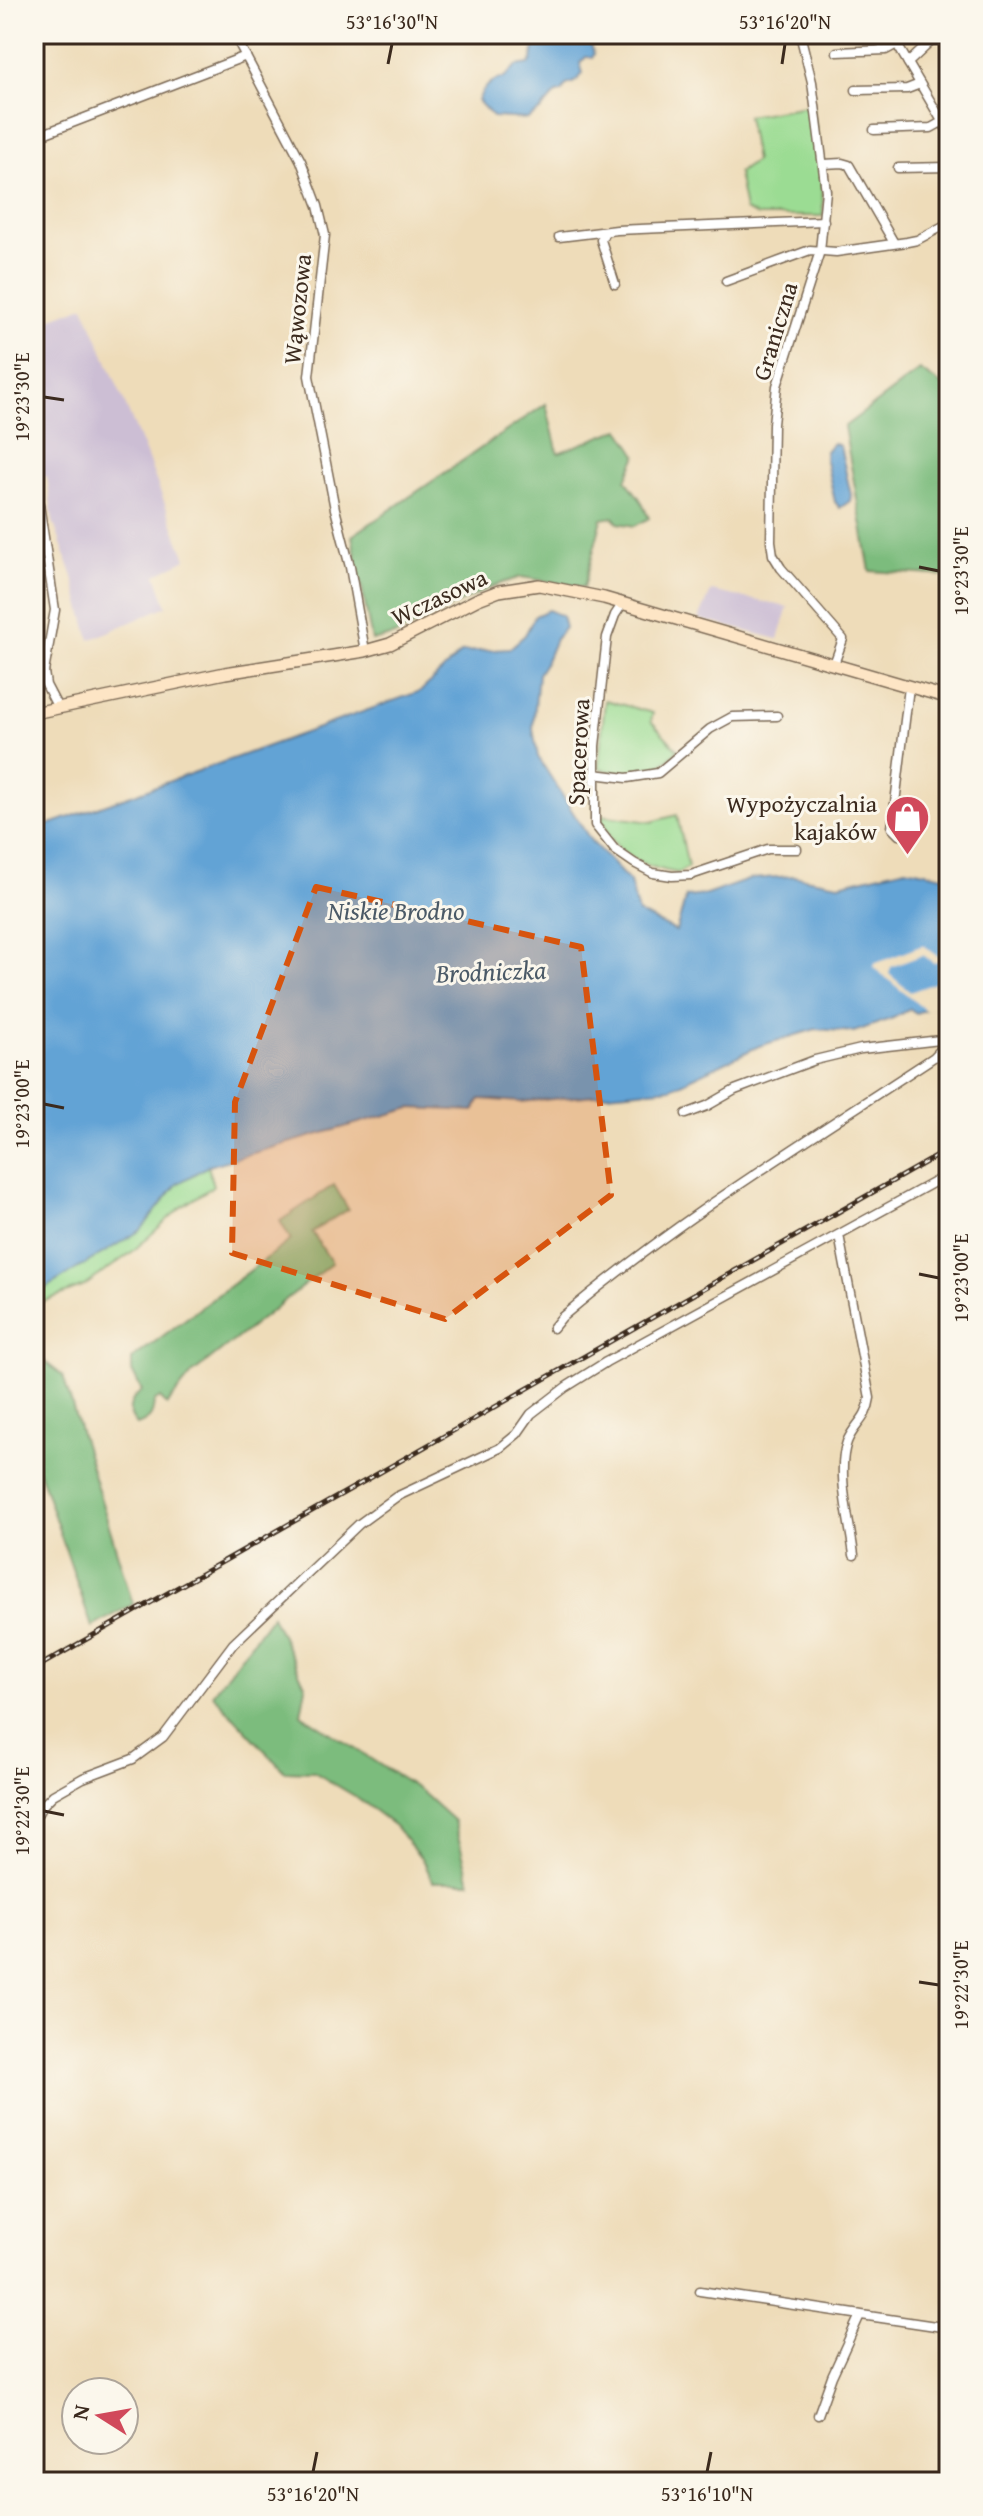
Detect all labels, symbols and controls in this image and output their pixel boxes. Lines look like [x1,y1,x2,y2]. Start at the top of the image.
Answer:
text: 53°16'30"N [346,7,438,36]
text: 53°16'20"N [739,7,831,36]
street label: Wąwozowa [274,251,320,366]
street label: Graniczna [743,277,807,385]
text: 19°23'30"E [7,353,36,441]
text: 19°23'30"E [946,527,975,615]
street label: Wczasowa [385,559,493,634]
street label: Spacerowa [558,697,598,807]
place label: Wypożyczalnia kajaków [726,786,878,849]
shop icon: Wypożyczalnia kajaków [884,793,932,856]
water label: Niskie Brodno [327,891,464,930]
water label: Brodniczka [434,950,547,992]
text: 19°23'00"E [7,1060,36,1148]
text: 19°23'00"E [946,1234,975,1322]
text: 19°22'30"E [7,1767,36,1855]
text: 19°22'30"E [946,1941,975,2029]
north arrow [60,2376,140,2456]
text: N [63,2402,98,2422]
text: 53°16'20"N [267,2479,359,2508]
text: 53°16'10"N [661,2479,753,2508]

